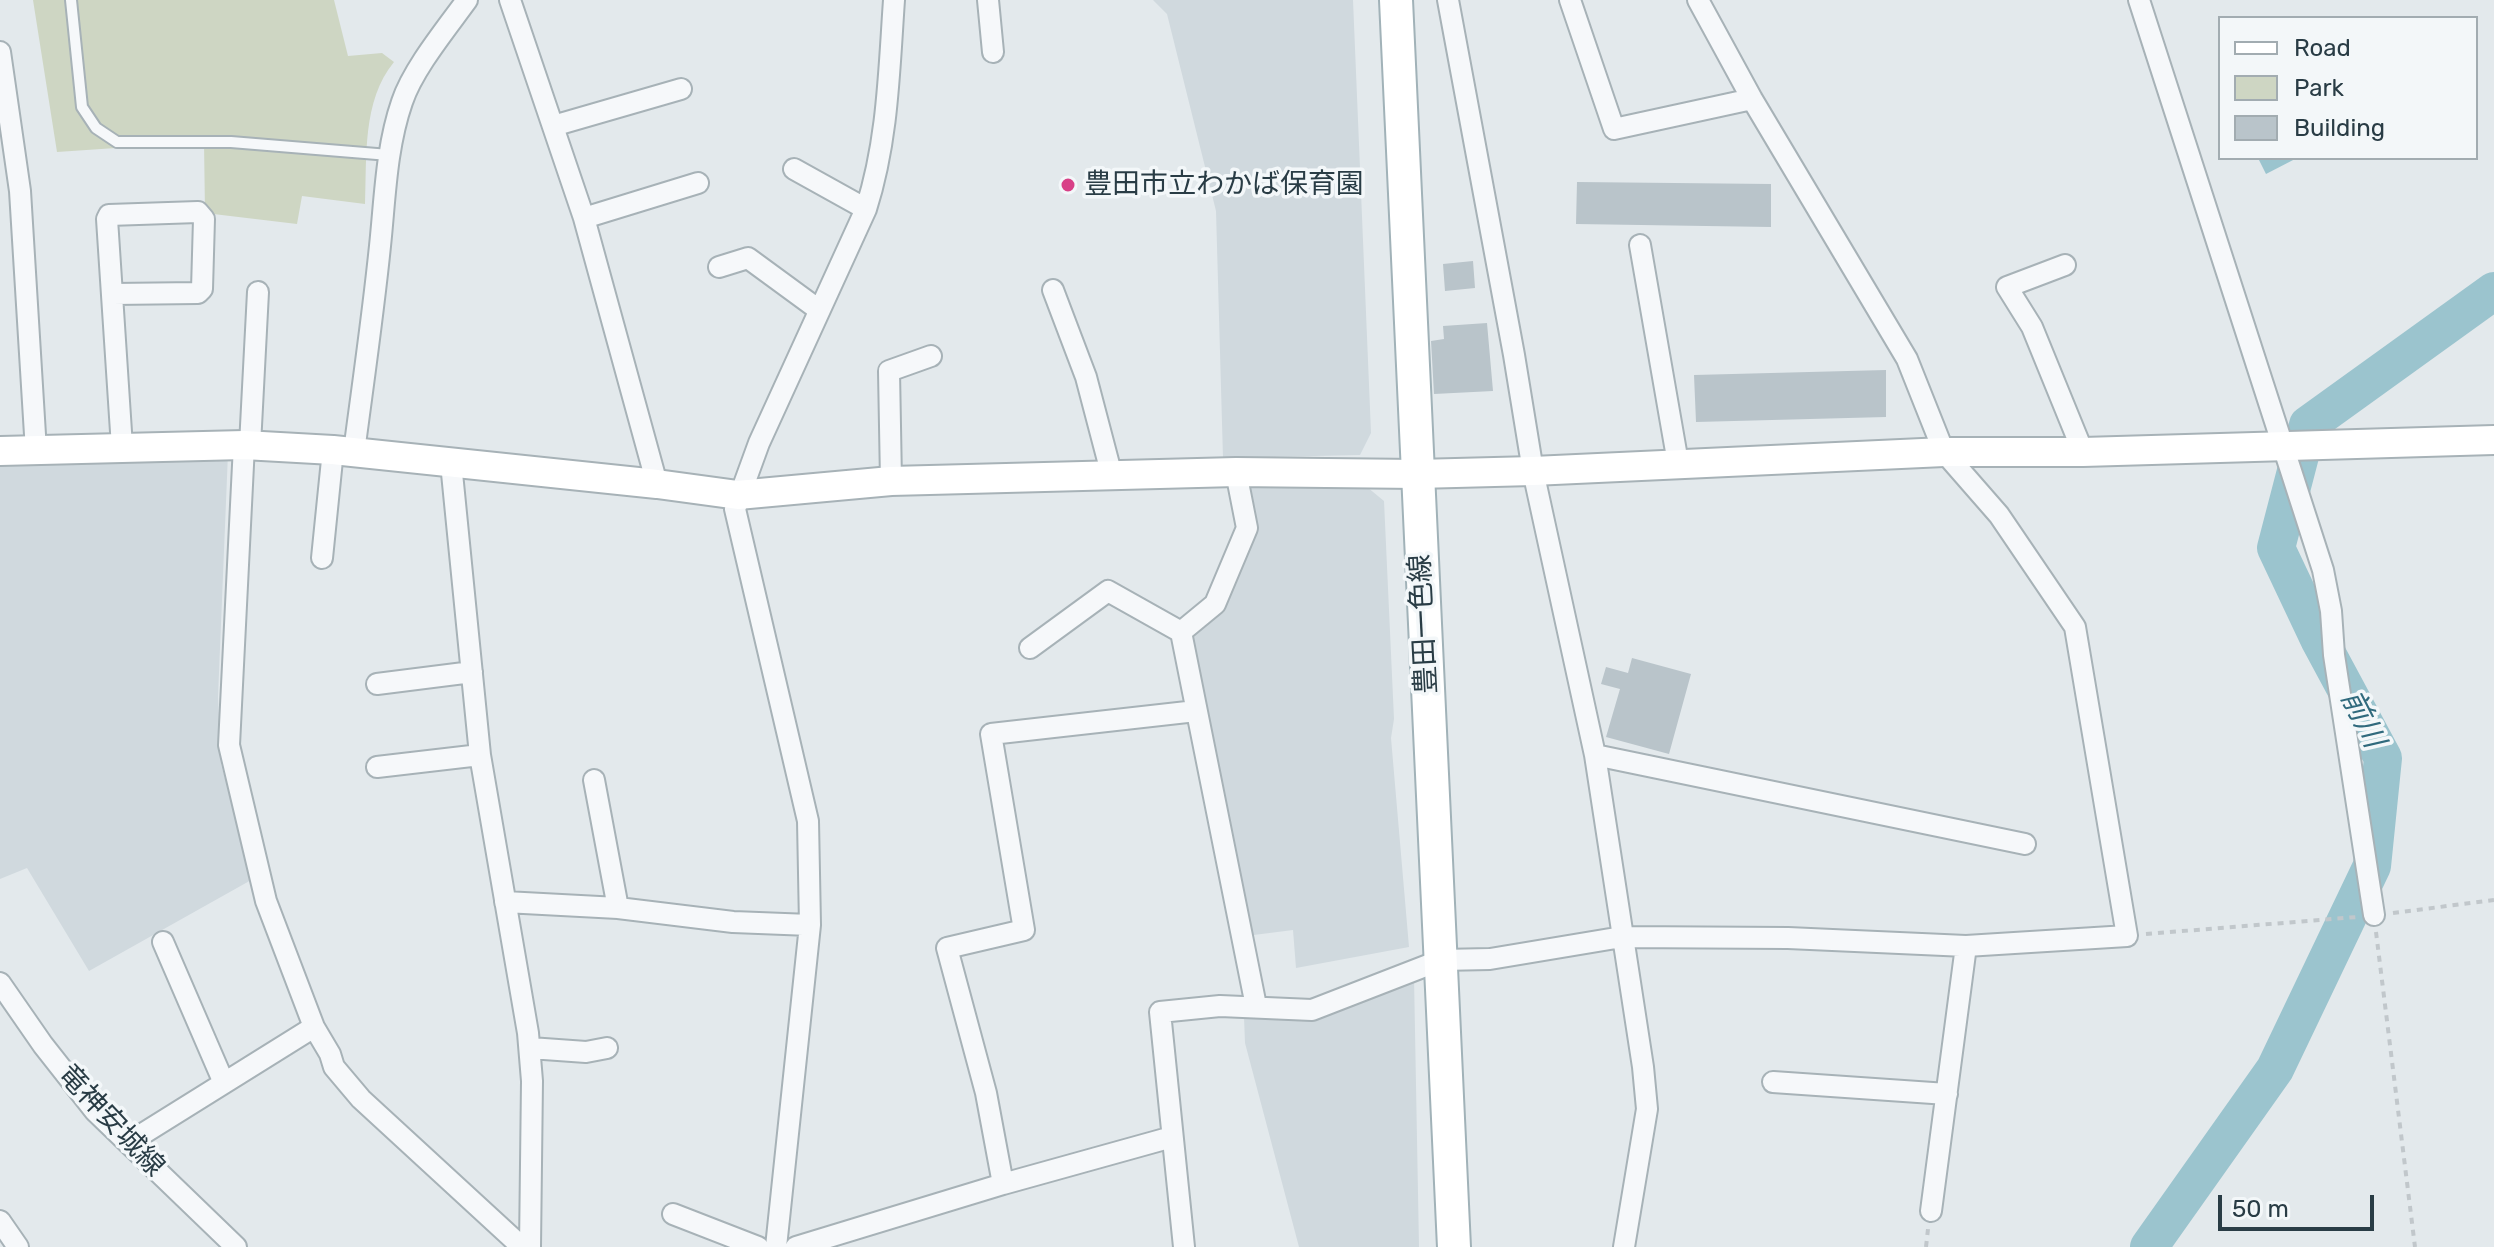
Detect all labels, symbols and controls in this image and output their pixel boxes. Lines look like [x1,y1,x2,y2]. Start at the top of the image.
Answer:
legend [2218,16,2478,160]
text: Road [2294,34,2351,62]
text: Park [2294,74,2344,102]
text: Building [2294,114,2385,142]
place label: 豊田市立わかば保育園 [1084,168,1364,202]
marker: 豊田市立わかば保育園 [1059,176,1077,194]
street label: 豊田一色線 [1404,553,1444,695]
water label: 前川 [2332,684,2392,754]
street label: 竜神安城線 [51,1058,171,1184]
scale bar [2222,1179,2378,1229]
text: 50 m [2232,1195,2289,1223]

